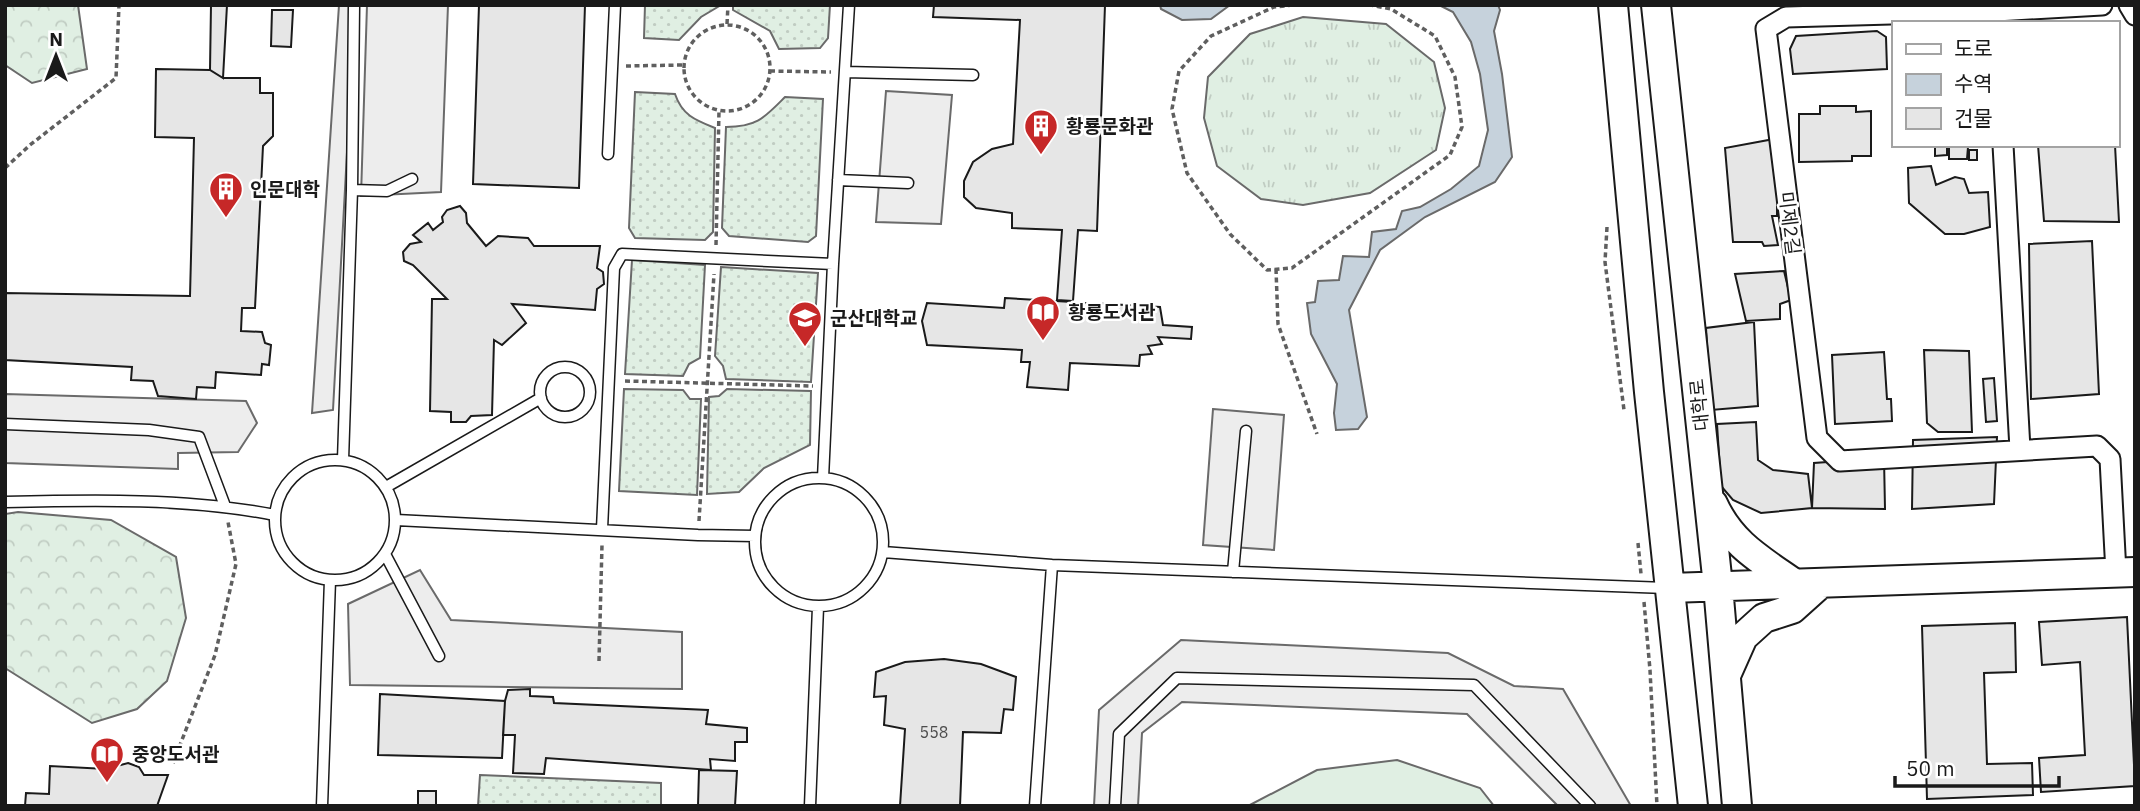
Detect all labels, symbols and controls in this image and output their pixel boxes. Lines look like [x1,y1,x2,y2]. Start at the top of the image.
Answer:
north arrow [21,21,91,91]
legend [1892,21,2119,147]
text: N [49,27,63,51]
text: 도로 [1954,34,1993,62]
text: 수역 [1954,69,1993,97]
text: 건물 [1954,104,1993,132]
building icon: 황룡문화관 [1022,107,1060,156]
place label: 황룡문화관 [1066,114,1154,138]
building icon: 인문대학 [207,170,245,219]
place label: 인문대학 [250,177,320,201]
street label: 미제2길 [1774,190,1806,256]
library icon: 황룡도서관 [1024,293,1062,342]
school or university icon: 군산대학교 [786,299,824,348]
place label: 황룡도서관 [1068,300,1156,324]
place label: 군산대학교 [830,306,917,330]
street label: 대학로 [1684,378,1714,432]
house number: 558 [920,722,948,742]
library icon: 중앙도서관 [88,735,126,784]
place label: 중앙도서관 [132,742,220,766]
scale bar [1895,744,2060,788]
text: 50 m [1906,754,1955,782]

